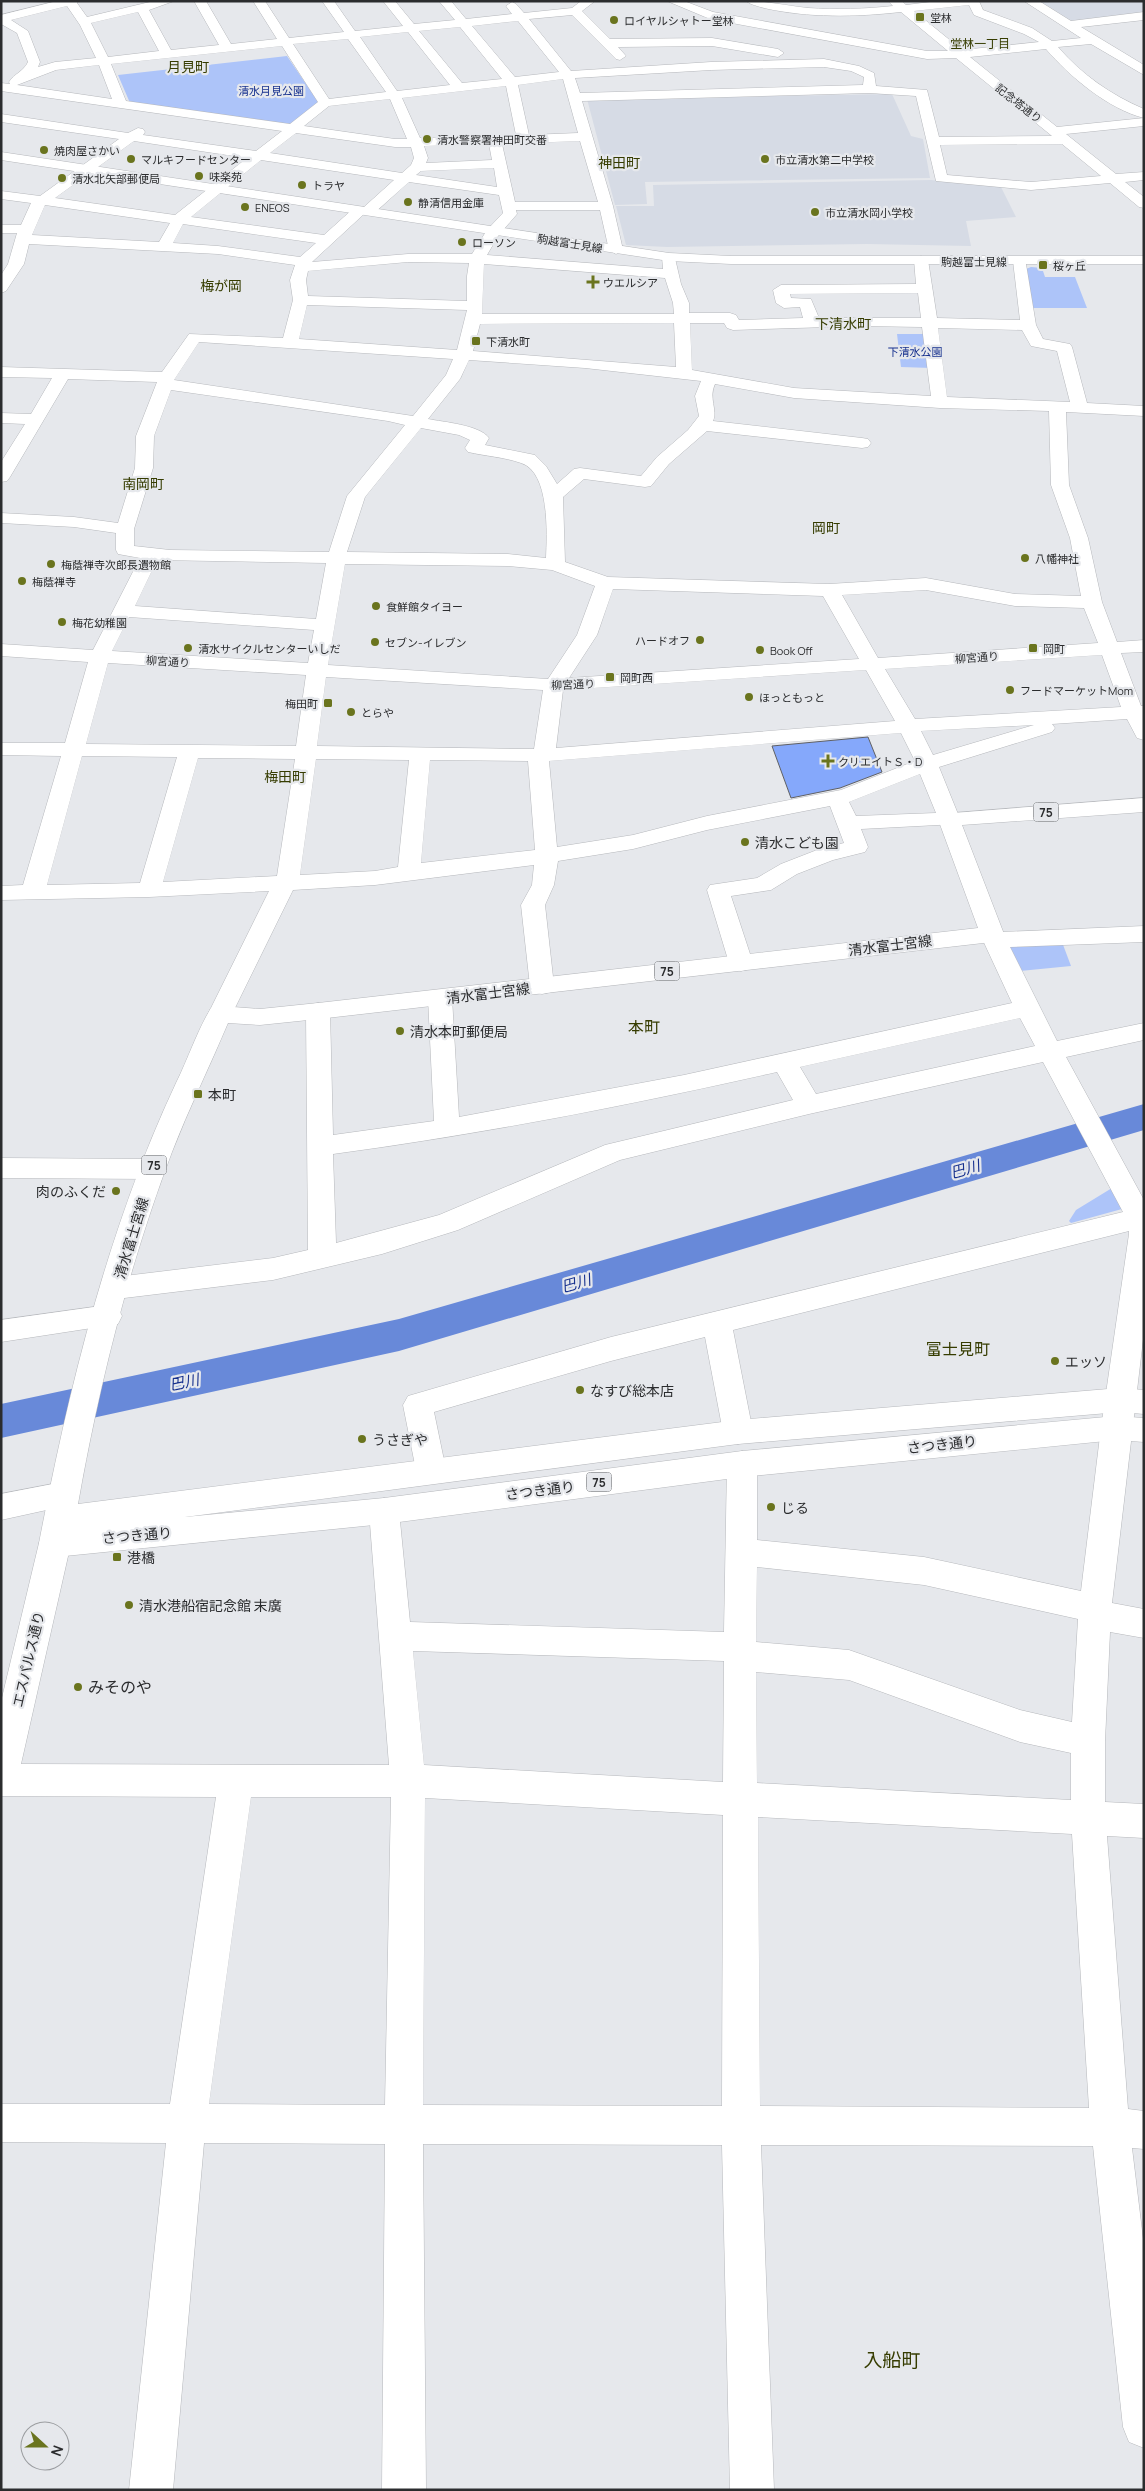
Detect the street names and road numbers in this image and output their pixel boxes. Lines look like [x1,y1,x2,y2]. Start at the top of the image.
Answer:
street label: 記念塔通り [993,80,1045,126]
street label: 駒越富士見線 [536,230,604,256]
street label: 駒越富士見線 [941,254,1007,269]
street label: 柳宮通り [955,648,999,666]
street label: 柳宮通り [146,652,190,670]
street label: 柳宮通り [551,676,595,692]
road number: 75 [1034,802,1058,822]
street label: 清水富士宮線 [847,930,933,960]
road number: 75 [654,961,680,980]
street label: 清水富士宮線 [445,978,531,1008]
road number: 75 [142,1156,166,1174]
street label: 清水富士宮線 [110,1195,152,1281]
street label: さつき通り [906,1431,978,1457]
road number: 75 [586,1472,612,1491]
street label: さつき通り [504,1476,576,1504]
street label: さつき通り [101,1522,173,1548]
street label: エスパルス通り [8,1609,48,1709]

